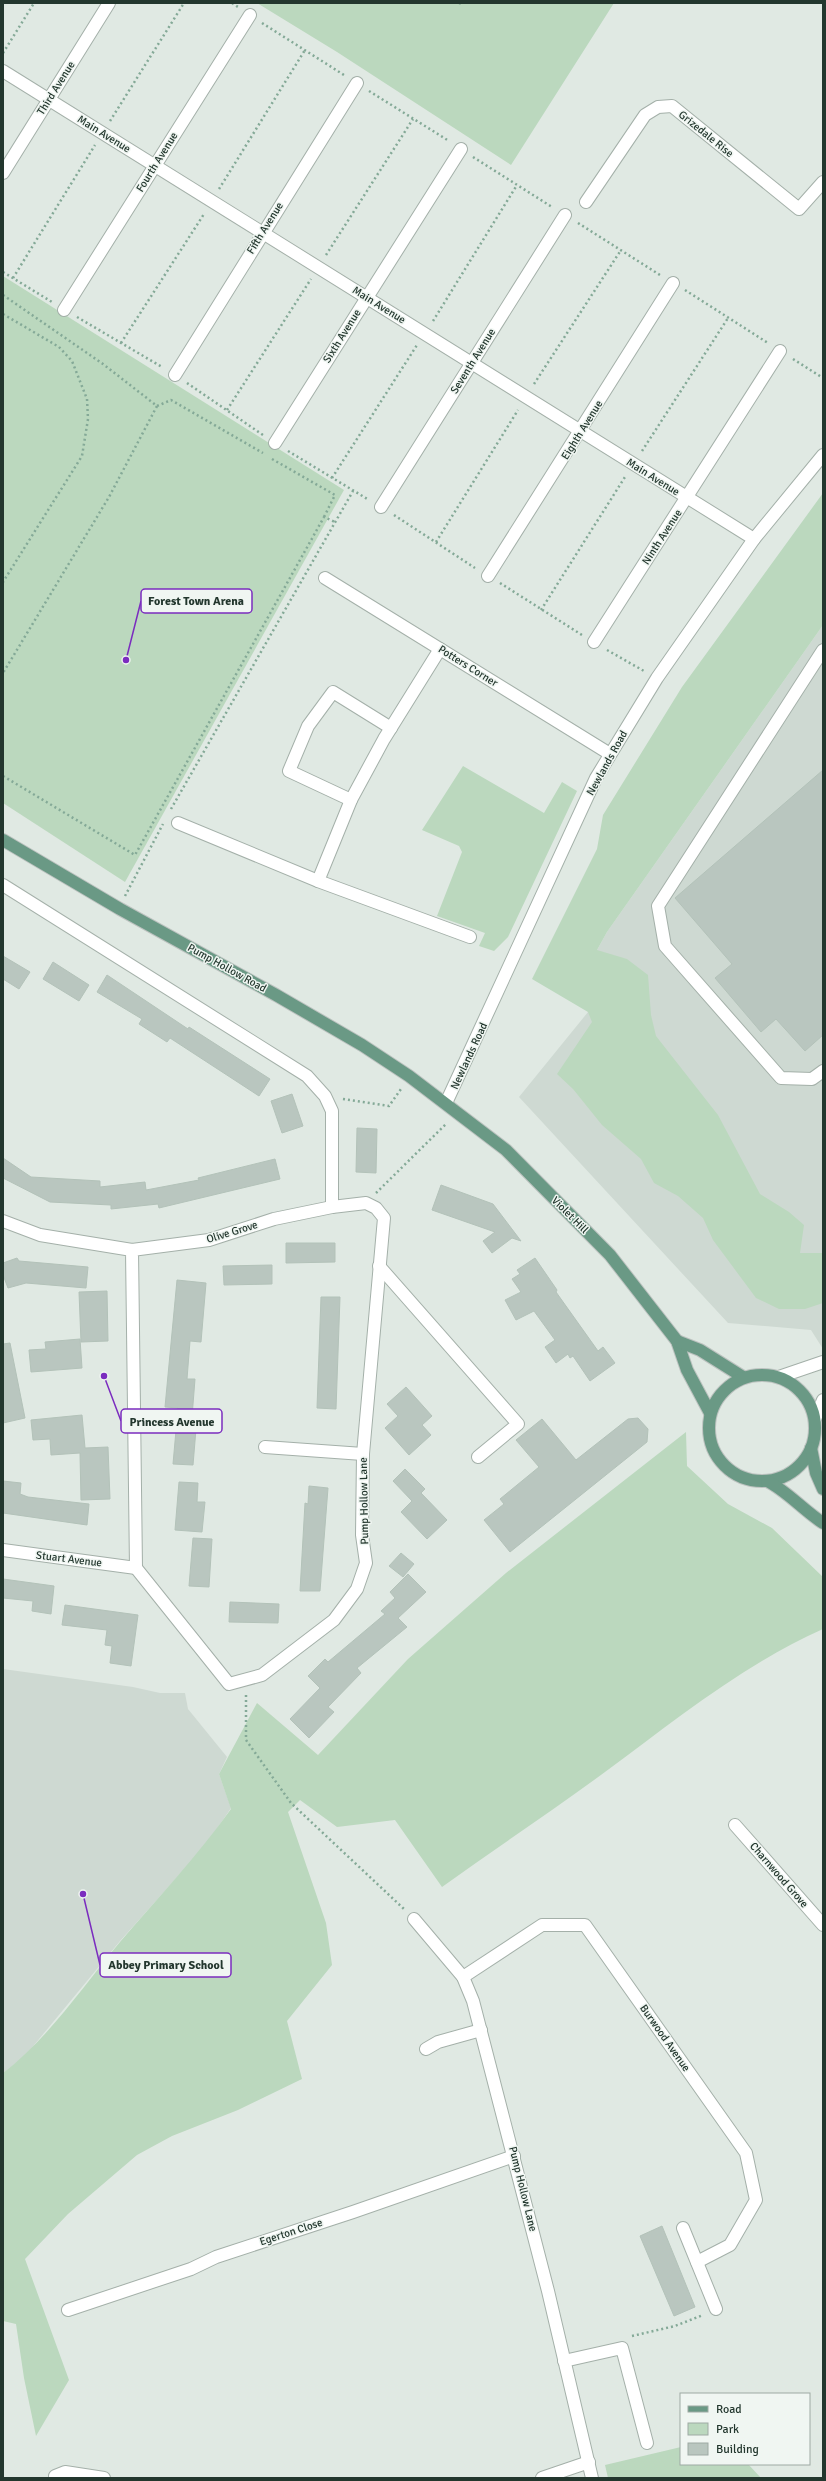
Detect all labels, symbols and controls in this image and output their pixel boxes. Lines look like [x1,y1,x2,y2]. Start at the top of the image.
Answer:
street label: Third Avenue [34,59,78,117]
street label: Grizedale Rise [676,108,736,160]
street label: Main Avenue [75,113,133,155]
street label: Fourth Avenue [133,130,181,194]
street label: Fifth Avenue [244,200,286,256]
street label: Main Avenue [350,284,408,326]
street label: Sixth Avenue [320,307,364,365]
street label: Seventh Avenue [448,326,498,396]
street label: Eighth Avenue [559,398,605,462]
street label: Main Avenue [624,456,682,498]
street label: Ninth Avenue [639,507,685,567]
callout: Forest Town Arena [141,589,252,613]
text: Forest Town Arena [148,594,244,609]
street label: Potters Corner [436,643,500,689]
street label: Newlands Road [584,728,630,798]
street label: Pump Hollow Road [185,941,269,995]
street label: Newlands Road [448,1020,490,1091]
street label: Violet Hill [549,1194,591,1236]
street label: Olive Grove [205,1218,259,1246]
callout: Princess Avenue [121,1409,222,1433]
text: Princess Avenue [129,1415,215,1430]
street label: Pump Hollow Lane [357,1457,371,1545]
street label: Stuart Avenue [35,1548,103,1570]
street label: Charnwood Grove [747,1840,811,1910]
callout: Abbey Primary School [100,1953,231,1977]
text: Abbey Primary School [108,1958,224,1973]
street label: Burwood Avenue [637,2002,693,2074]
street label: Pump Hollow Lane [506,2145,540,2233]
street label: Egerton Close [258,2216,324,2248]
legend [680,2393,810,2465]
text: Road [716,2402,742,2417]
text: Park [716,2422,739,2437]
text: Building [716,2442,759,2457]

